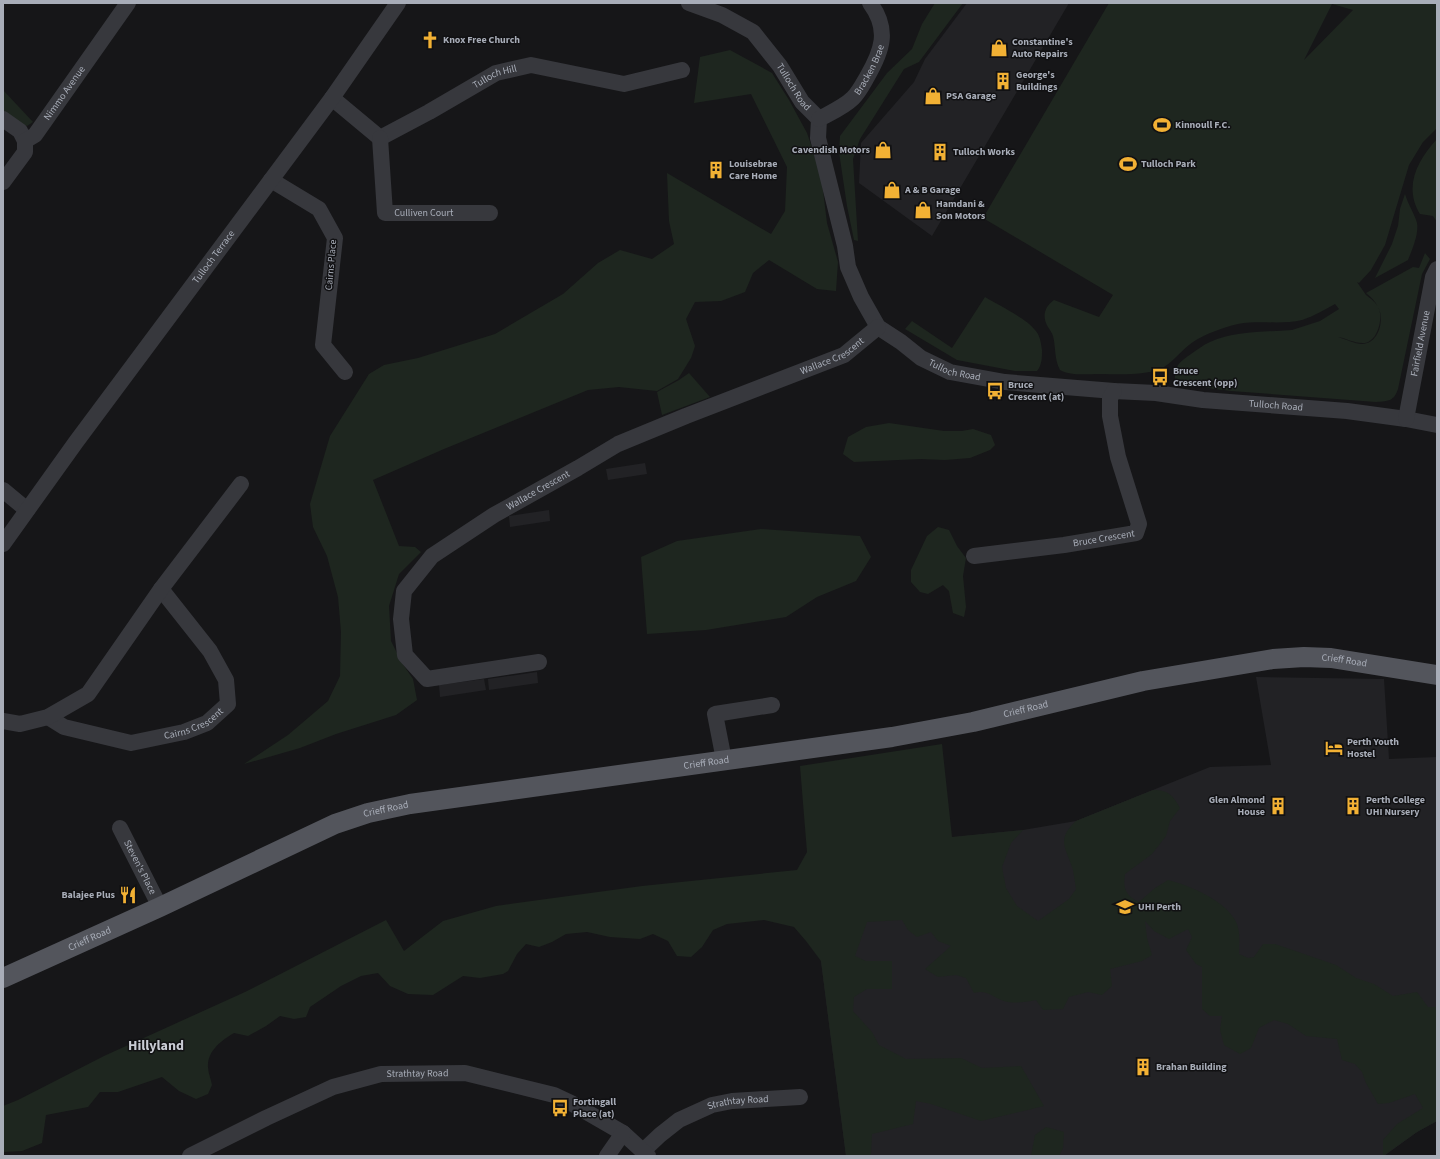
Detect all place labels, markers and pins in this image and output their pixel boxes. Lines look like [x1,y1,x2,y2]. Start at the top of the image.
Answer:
church icon: Knox Free Church [420,30,440,50]
place label: Knox Free Church [443,33,520,47]
place label: Constantine's Auto Repairs [1011,35,1073,61]
shop icon: Constantine's Auto Repairs [989,38,1009,58]
place label: George's Buildings [1016,68,1058,94]
building icon: George's Buildings [993,71,1013,91]
shop icon: PSA Garage [923,86,943,106]
place label: PSA Garage [946,89,996,103]
sports icon: Kinnoull F.C. [1152,115,1172,135]
place label: Kinnoull F.C. [1175,118,1230,132]
shop icon: Cavendish Motors [873,140,893,160]
building icon: Tulloch Works [930,142,950,162]
place label: Cavendish Motors [792,143,871,157]
place label: Tulloch Works [953,145,1016,159]
sports icon: Tulloch Park [1118,154,1138,174]
place label: Louisebrae Care Home [729,157,778,183]
place label: Tulloch Park [1141,157,1196,171]
building icon: Louisebrae Care Home [706,160,726,180]
shop icon: A & B Garage [882,180,902,200]
place label: A & B Garage [904,183,960,197]
place label: Hamdani & Son Motors [936,197,986,223]
shop icon: Hamdani & Son Motors [913,200,933,220]
place label: Bruce Crescent (opp) [1173,364,1237,390]
bus stop icon: Bruce Crescent (opp) [1150,367,1170,387]
place label: Bruce Crescent (at) [1008,378,1064,404]
bus stop icon: Bruce Crescent (at) [985,381,1005,401]
place label: Perth Youth Hostel [1347,735,1399,761]
hotel icon: Perth Youth Hostel [1324,738,1344,758]
place label: Glen Almond House [1209,793,1265,819]
place label: Perth College UHI Nursery [1366,793,1425,819]
building icon: Glen Almond House [1268,796,1288,816]
building icon: Perth College UHI Nursery [1343,796,1363,816]
restaurant icon: Balajee Plus [118,885,138,905]
place label: Balajee Plus [61,888,116,902]
school or university icon: UHI Perth [1115,897,1135,917]
place label: UHI Perth [1138,900,1181,914]
building icon: Brahan Building [1133,1057,1153,1077]
place label: Brahan Building [1156,1060,1227,1074]
place label: Fortingall Place (at) [573,1095,616,1121]
bus stop icon: Fortingall Place (at) [550,1098,570,1118]

